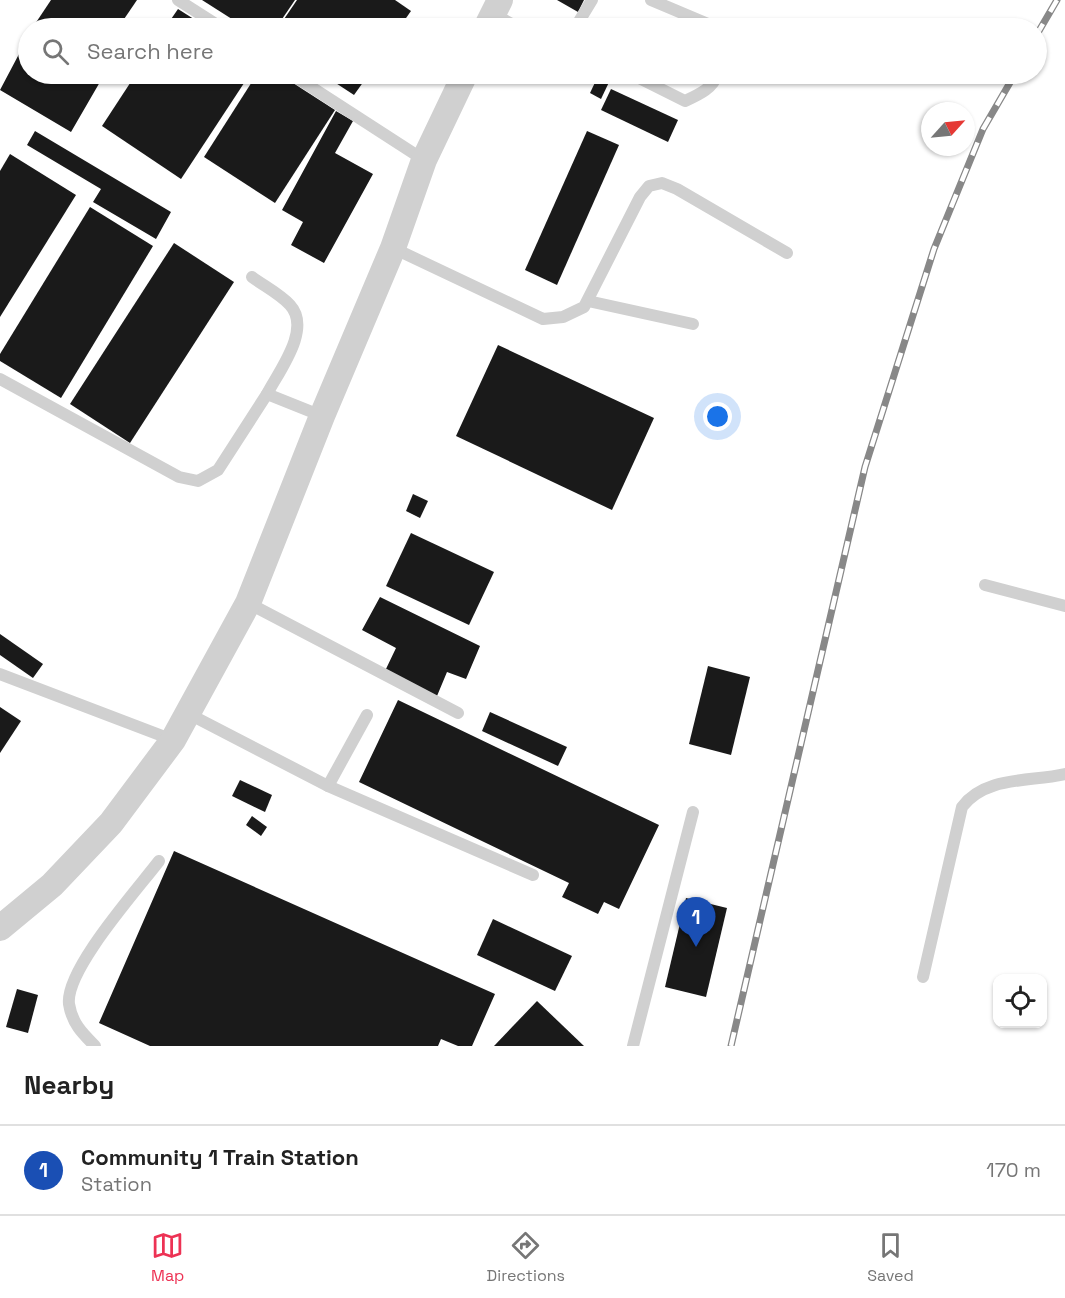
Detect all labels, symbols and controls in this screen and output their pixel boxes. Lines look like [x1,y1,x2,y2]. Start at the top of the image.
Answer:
search box [18,18,1047,84]
icon: search [39,35,72,68]
text: Search here [87,37,214,65]
north arrow [921,102,975,156]
your location [703,402,732,431]
pin: 1 [676,898,716,947]
map controls [993,974,1047,1028]
button: locate [993,974,1047,1028]
text: Nearby [24,1068,114,1102]
text: Community 1 Train Station [81,1143,359,1171]
text: 1 [39,1157,48,1183]
text: 170 m [986,1157,1041,1183]
text: Station [81,1171,152,1197]
tab: Map [151,1229,184,1286]
tab: Directions [487,1229,565,1286]
tab: Saved [867,1229,914,1286]

